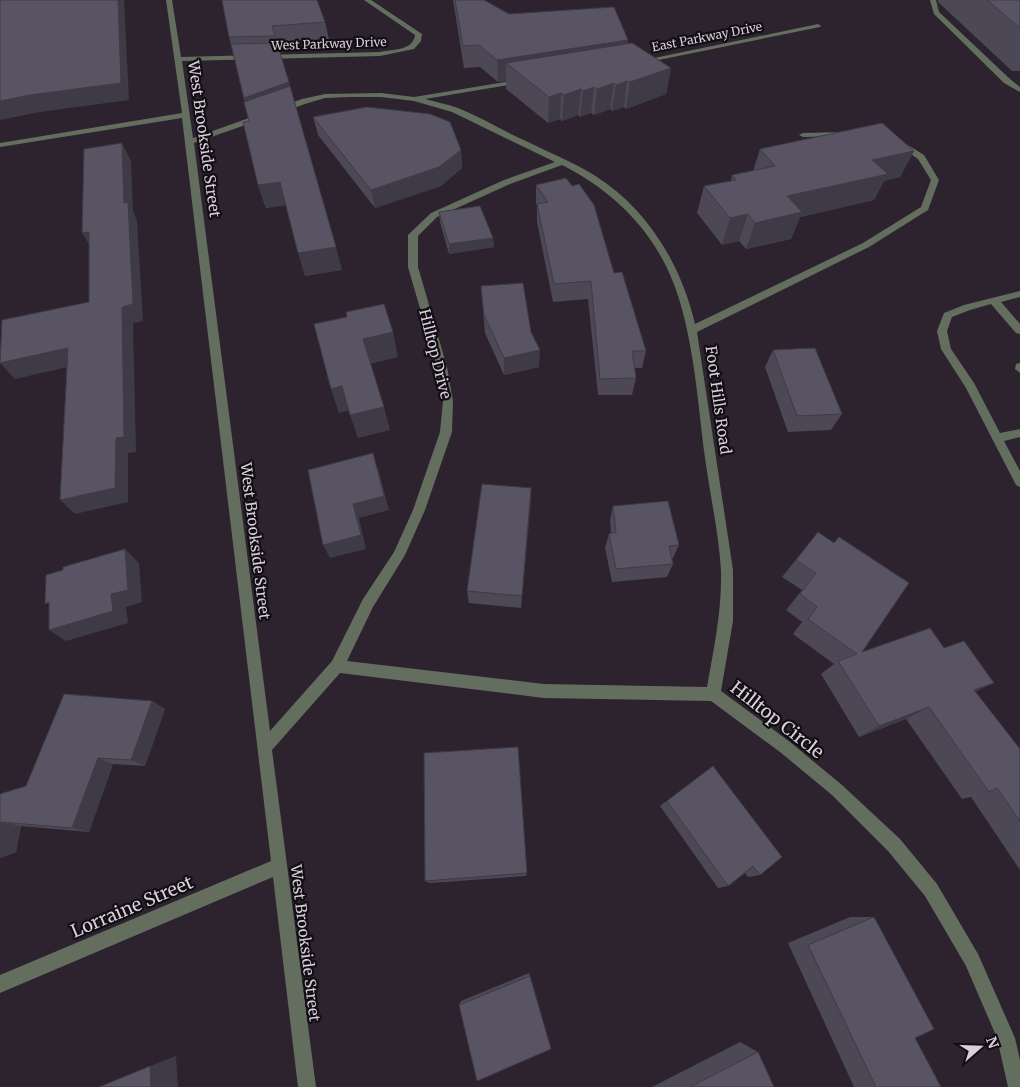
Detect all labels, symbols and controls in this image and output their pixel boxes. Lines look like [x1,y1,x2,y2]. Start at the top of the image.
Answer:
street label: East Parkway Drive [651,18,763,55]
street label: West Parkway Drive [270,34,387,53]
street label: West Brookside Street [184,58,225,219]
street label: Hilltop Drive [415,307,456,401]
street label: Foot Hills Road [701,344,736,455]
street label: West Brookside Street [236,460,275,621]
street label: Hilltop Circle [726,676,829,763]
street label: West Brookside Street [286,862,325,1023]
street label: Lorraine Street [67,870,196,943]
north arrow [955,1022,1005,1072]
text: N [982,1034,1003,1051]

